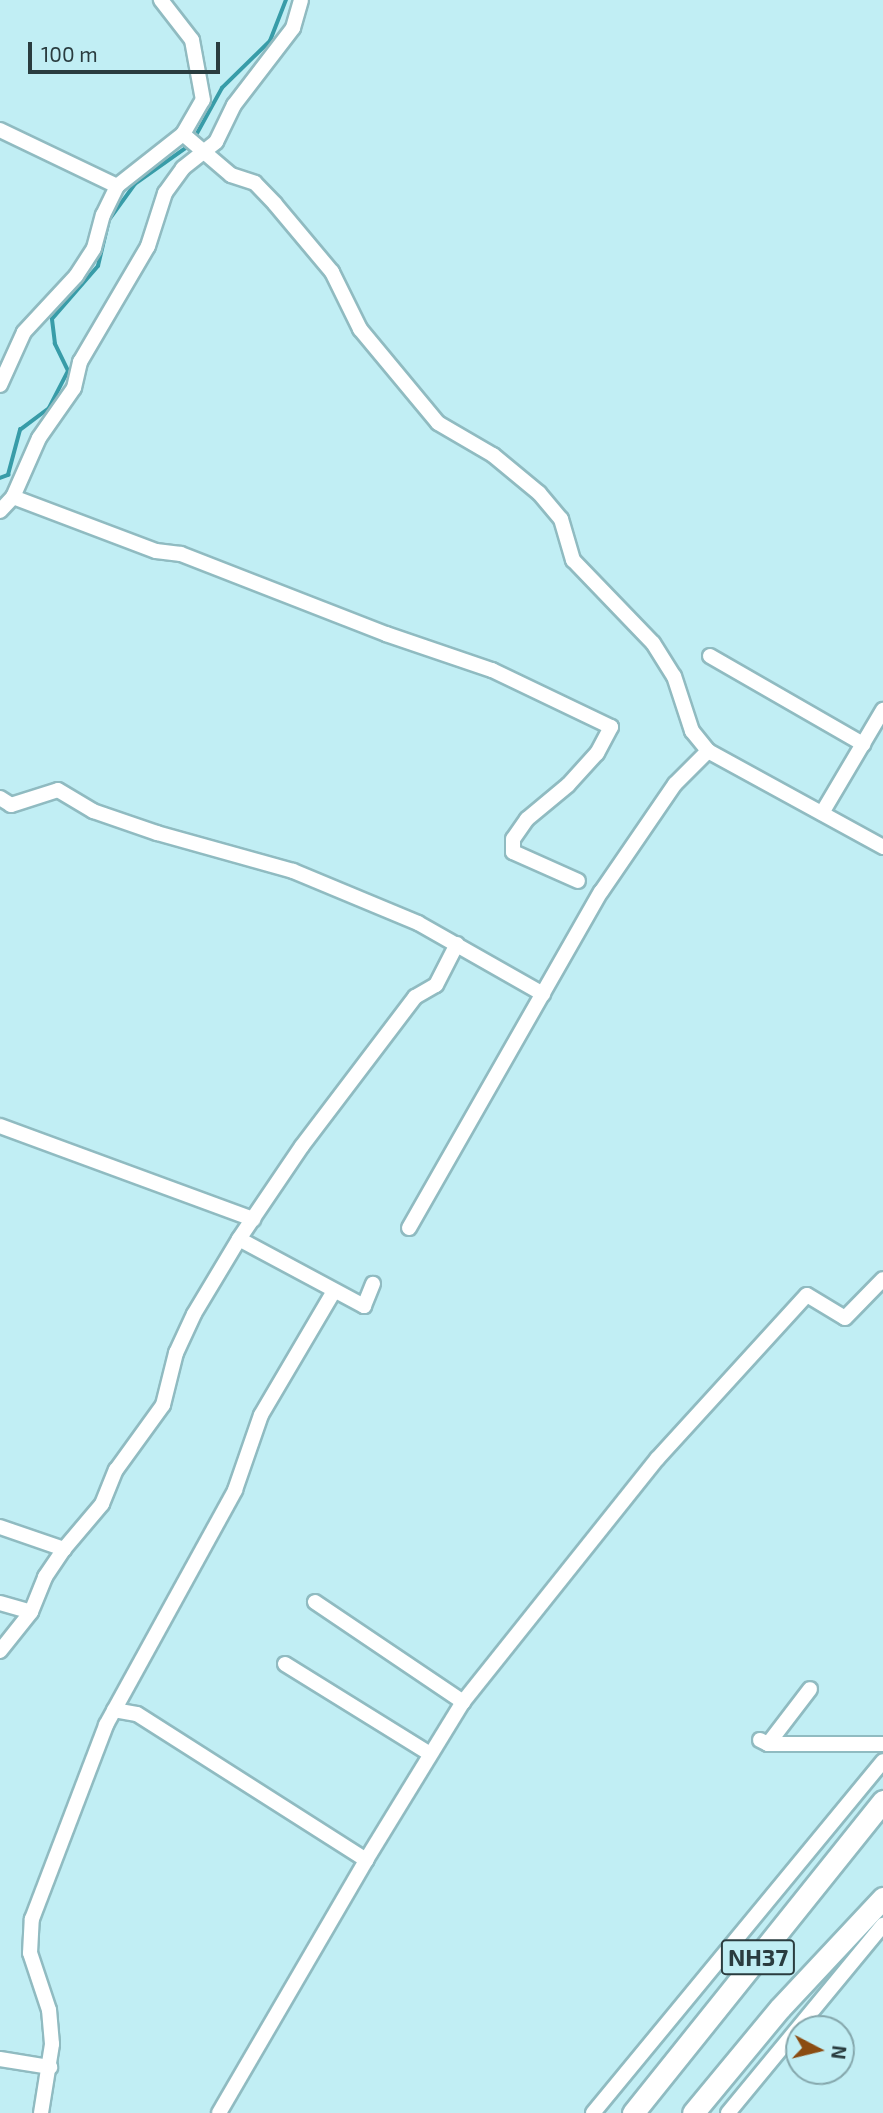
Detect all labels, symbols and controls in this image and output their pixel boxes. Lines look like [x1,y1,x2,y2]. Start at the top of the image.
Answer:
scale bar [32,28,224,72]
text: 100 m [41,41,98,66]
road number: NH37 [720,1936,796,1978]
north arrow [785,2015,855,2085]
text: N [827,2044,852,2061]

